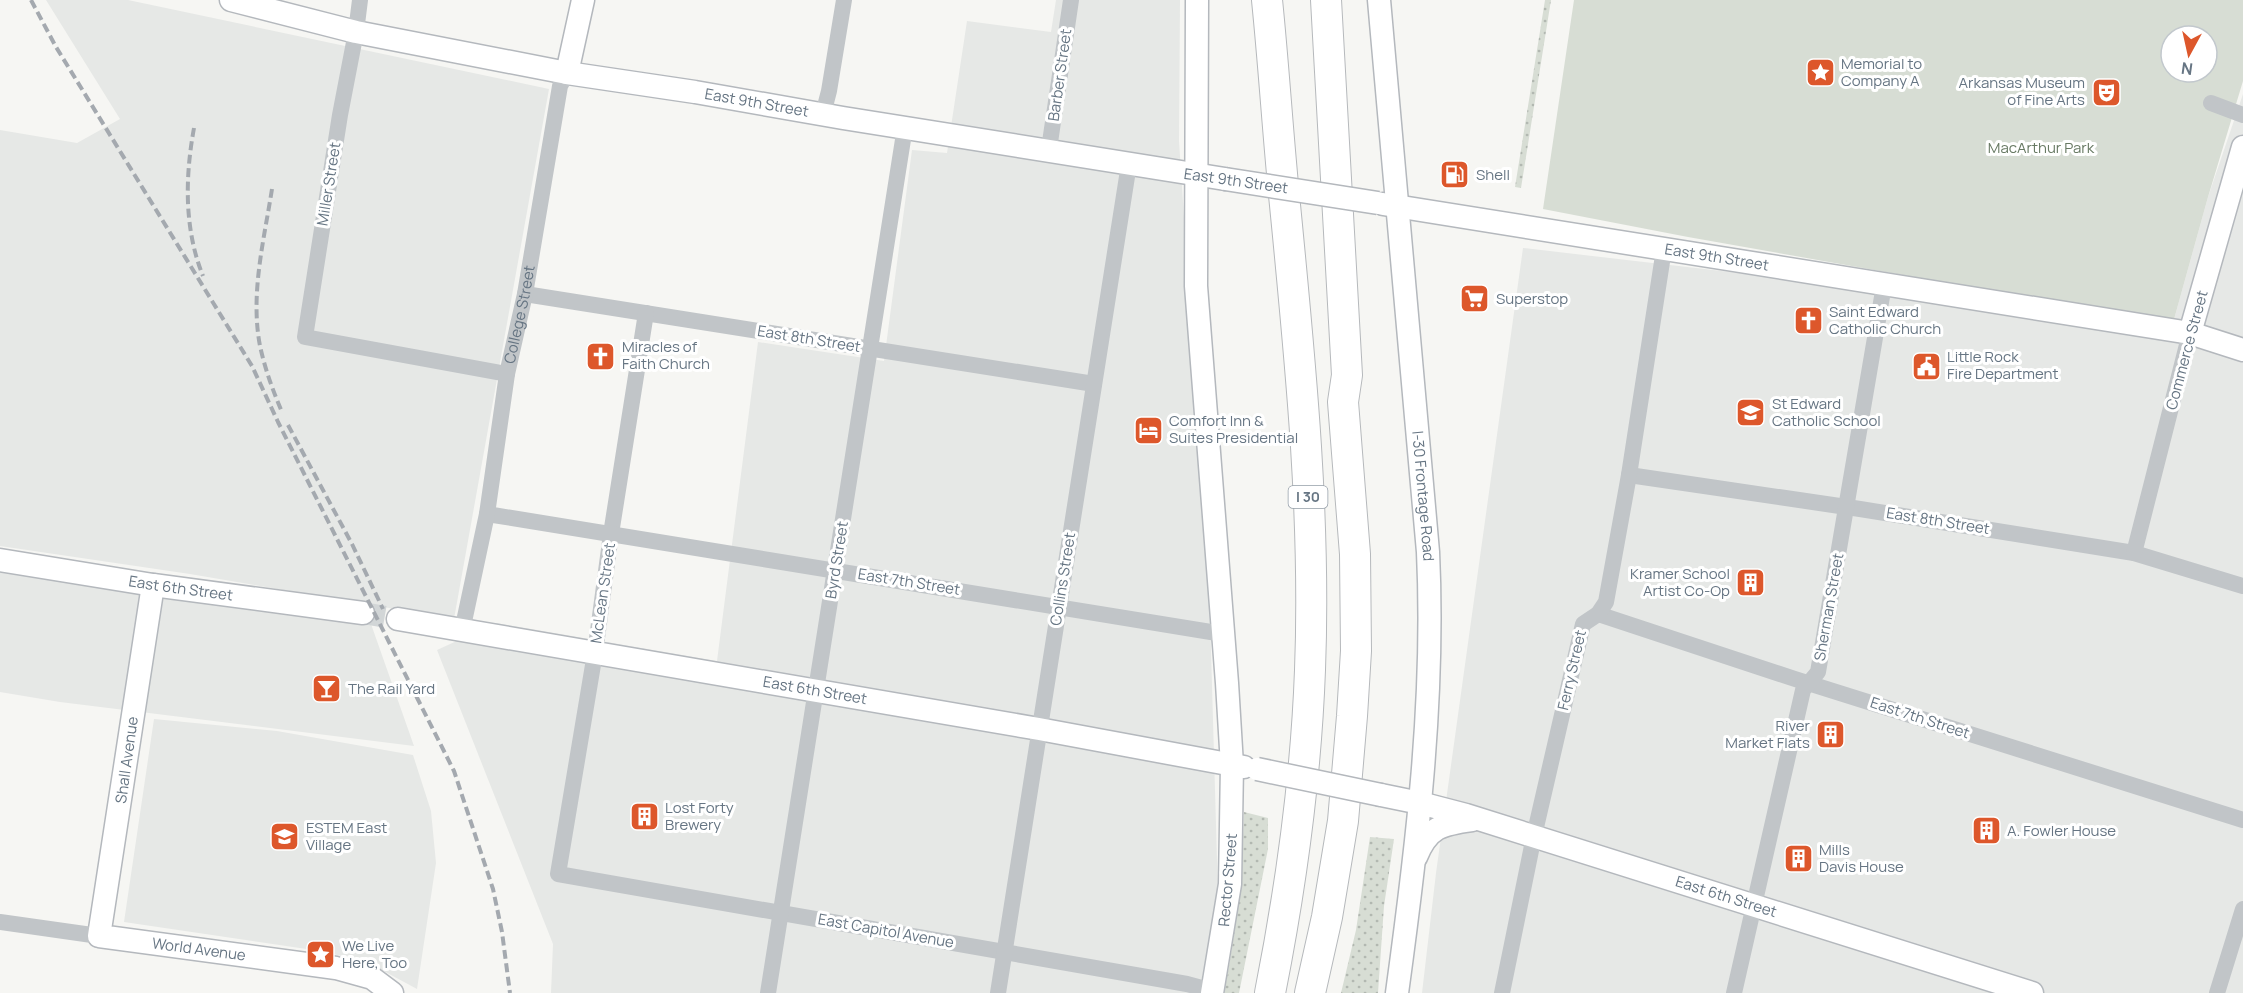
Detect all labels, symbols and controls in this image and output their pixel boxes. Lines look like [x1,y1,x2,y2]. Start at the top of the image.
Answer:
north arrow [2159,24,2219,84]
street label: Barber Street [1043,27,1076,122]
place label: Memorial to Company A [1841,53,1922,91]
place icon: Memorial to Company A [1804,57,1836,89]
text: N [2180,57,2194,81]
place label: Arkansas Museum of Fine Arts [1959,72,2085,110]
theatre icon: Arkansas Museum of Fine Arts [2090,76,2122,108]
street label: East 9th Street [703,83,810,122]
park label: MacArthur Park [1988,137,2095,158]
street label: Miller Street [312,141,345,227]
fuel station icon: Shell [1439,159,1471,191]
street label: East 9th Street [1183,163,1290,198]
place label: Shell [1476,164,1510,185]
street label: East 9th Street [1663,238,1770,276]
street label: College Street [499,264,540,366]
supermarket icon: Superstop [1459,283,1491,315]
place label: Superstop [1496,288,1568,309]
street label: Commerce Street [2160,288,2213,412]
place label: Saint Edward Catholic Church [1829,301,1941,339]
church icon: Saint Edward Catholic Church [1792,305,1824,337]
street label: East 8th Street [756,320,862,357]
place label: Miracles of Faith Church [622,336,710,374]
church icon: Miracles of Faith Church [585,340,617,372]
place label: Little Rock Fire Department [1947,346,2058,384]
public building icon: Little Rock Fire Department [1910,350,1942,382]
place label: St Edward Catholic School [1772,393,1881,431]
school or university icon: St Edward Catholic School [1735,397,1767,429]
place label: Comfort Inn & Suites Presidential [1169,410,1298,448]
hotel icon: Comfort Inn & Suites Presidential [1132,414,1164,446]
street label: I-30 Frontage Road [1407,430,1439,562]
road number: I 30 [1288,486,1328,508]
street label: East 8th Street [1885,502,1991,539]
street label: Byrd Street [820,520,853,600]
street label: Collins Street [1045,531,1080,627]
street label: McLean Street [585,541,620,645]
street label: Sherman Street [1809,551,1848,663]
street label: East 7th Street [856,563,962,600]
place label: Kramer School Artist Co-Op [1630,563,1730,601]
building icon: Kramer School Artist Co-Op [1735,567,1767,599]
street label: East 6th Street [127,570,234,606]
street label: Ferry Street [1552,628,1591,712]
street label: East 6th Street [761,671,869,709]
bar icon: The Rail Yard [311,673,343,705]
place label: The Rail Yard [348,678,435,699]
street label: East 7th Street [1868,692,1973,743]
street label: Shall Avenue [110,715,143,805]
place label: River Market Flats [1725,715,1811,753]
building icon: River Market Flats [1815,719,1847,751]
place label: Lost Forty Brewery [665,797,734,835]
building icon: Lost Forty Brewery [628,801,660,833]
building icon: A. Fowler House [1970,815,2002,847]
place label: ESTEM East Village [306,817,387,855]
place label: A. Fowler House [2007,820,2116,841]
school or university icon: ESTEM East Village [269,821,301,853]
street label: Rector Street [1213,832,1242,927]
place label: Mills Davis House [1819,839,1904,877]
building icon: Mills Davis House [1782,843,1814,875]
street label: East 6th Street [1673,871,1780,922]
street label: East Capitol Avenue [816,908,956,953]
street label: World Avenue [151,932,247,966]
place label: We Live Here, Too [342,935,407,973]
place icon: We Live Here, Too [305,939,337,971]

